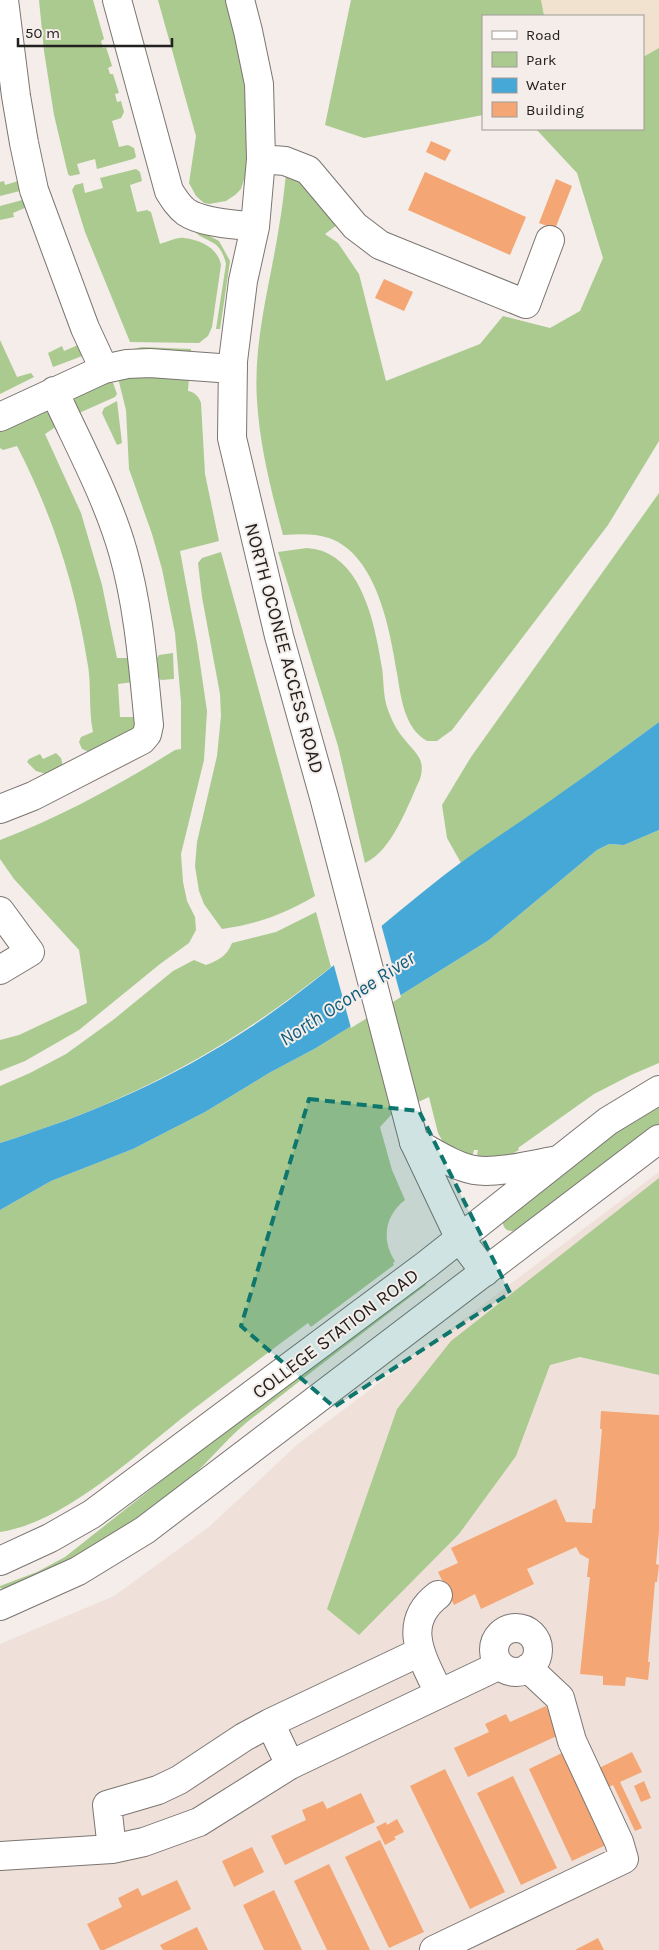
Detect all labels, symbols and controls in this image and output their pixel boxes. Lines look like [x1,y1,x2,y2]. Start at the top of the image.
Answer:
scale bar [18,15,171,47]
legend [482,15,644,130]
text: 50 m [25,24,60,42]
text: Road [526,26,561,44]
text: Park [526,51,556,69]
text: Water [526,76,567,94]
text: Building [526,101,584,119]
street label: NORTH OCONEE ACCESS ROAD [240,521,328,776]
water label: North Oconee River [275,945,420,1051]
street label: COLLEGE STATION ROAD [248,1264,423,1403]

